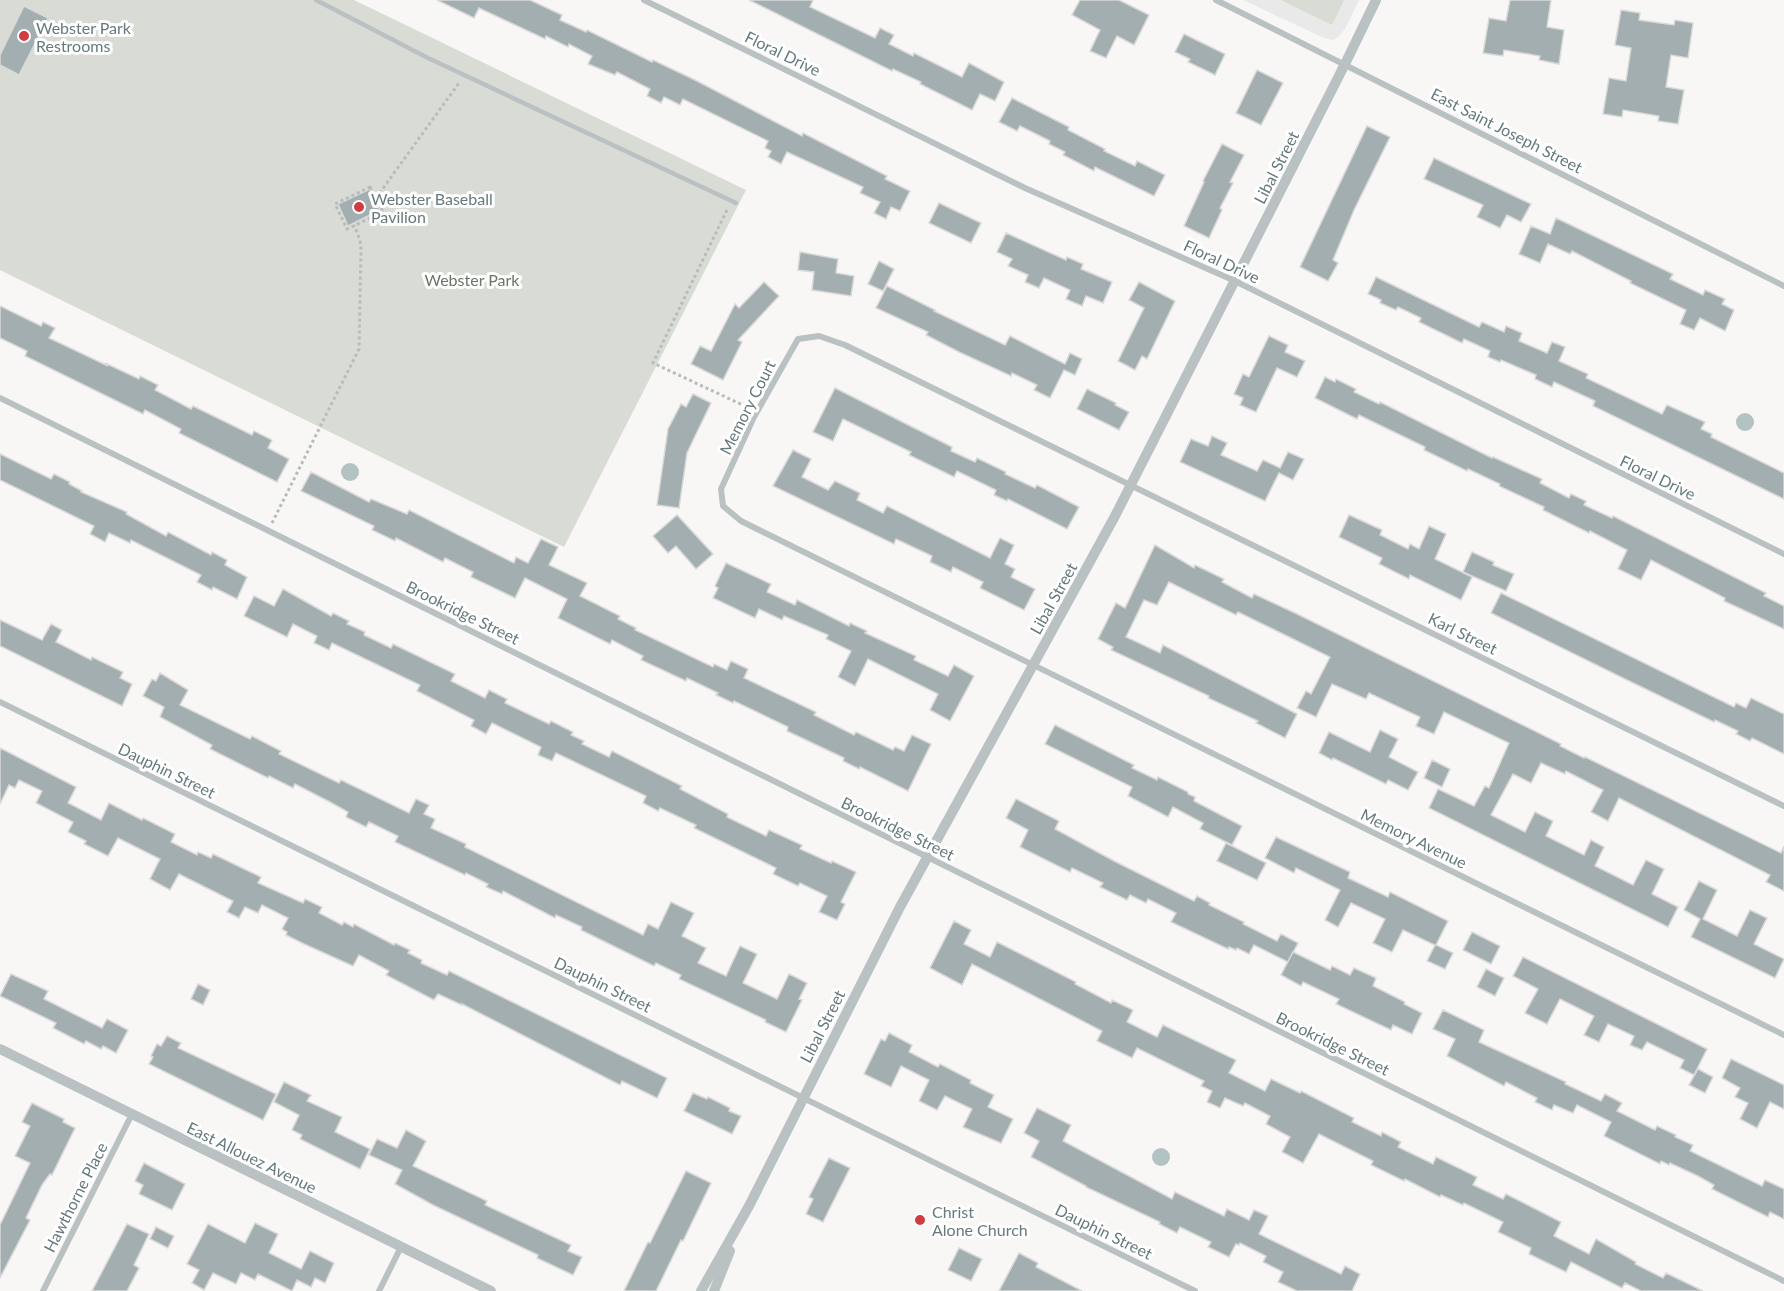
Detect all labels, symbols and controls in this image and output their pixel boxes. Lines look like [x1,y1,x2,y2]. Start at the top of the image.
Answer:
place label: Webster Park Restrooms [36,18,132,55]
street label: Floral Drive [742,27,824,79]
marker: Webster Park Restrooms [17,29,31,43]
street label: East Saint Joseph Street [1428,84,1586,177]
street label: Libal Street [1250,127,1303,206]
place label: Webster Baseball Pavilion [371,189,493,226]
marker: Webster Baseball Pavilion [352,200,366,214]
street label: Floral Drive [1181,235,1263,287]
park label: Webster Park [425,270,520,289]
street label: Memory Court [715,357,779,457]
street label: Floral Drive [1617,451,1699,503]
street label: Libal Street [1026,559,1081,637]
street label: Brookridge Street [403,576,523,648]
street label: Karl Street [1425,608,1501,658]
street label: Dauphin Street [115,738,219,802]
street label: Brookridge Street [838,792,958,864]
street label: Memory Avenue [1358,804,1470,872]
street label: Dauphin Street [551,952,655,1016]
street label: Libal Street [796,986,849,1065]
street label: Brookridge Street [1273,1007,1393,1079]
street label: East Allouez Avenue [184,1117,320,1197]
street label: Hawthorne Place [39,1139,111,1255]
street label: Dauphin Street [1052,1199,1156,1263]
place label: Christ Alone Church [932,1202,1028,1239]
marker: Christ Alone Church [913,1213,927,1227]

